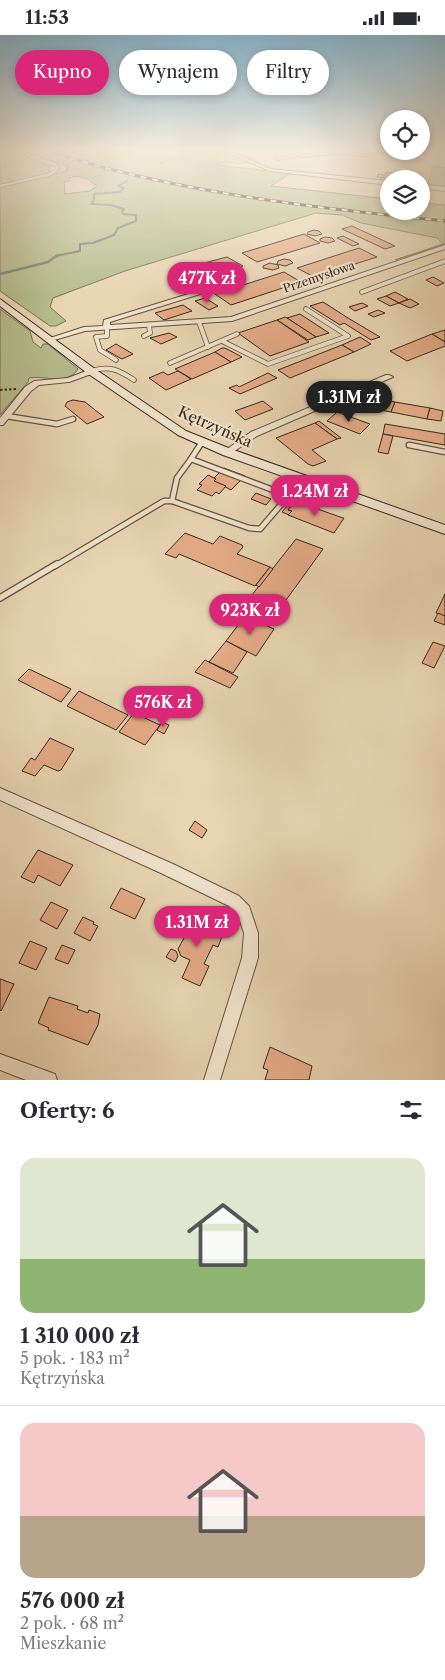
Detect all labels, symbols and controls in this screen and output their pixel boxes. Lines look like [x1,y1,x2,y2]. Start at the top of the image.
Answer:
text: 11:53 [25,6,69,29]
chip: Kupno [15,50,109,95]
chip: Wynajem [119,50,237,95]
chip: Filtry [247,50,329,95]
map controls [380,110,430,220]
button: locate [380,110,430,160]
button: layers [380,170,430,220]
street label: Przemysłowa [281,257,357,296]
pin: 477K zł [161,261,253,304]
text: 477K zł [178,268,236,288]
pin: 1.31M zł [297,381,401,423]
text: 1.31M zł [317,387,381,407]
street label: Kętrzyńska [175,402,255,451]
pin: 1.24M zł [263,475,367,517]
text: 1.24M zł [282,481,348,501]
pin: 923K zł [204,593,296,636]
text: 923K zł [220,600,280,620]
pin: 576K zł [117,685,209,728]
text: 576K zł [134,692,192,712]
pin: 1.31M zł [145,905,249,948]
text: 1.31M zł [165,912,229,932]
icon: filters [397,1096,425,1124]
text: Oferty: 6 [20,1098,115,1123]
icon: home [178,1190,268,1280]
text: 1 310 000 zł [20,1323,139,1348]
text: 5 pok. · 183 m² [20,1348,130,1368]
text: Kętrzyńska [20,1368,105,1388]
icon: home [178,1456,268,1546]
text: 576 000 zł [20,1588,125,1613]
text: 2 pok. · 68 m² [20,1613,124,1633]
text: Mieszkanie [20,1633,106,1653]

